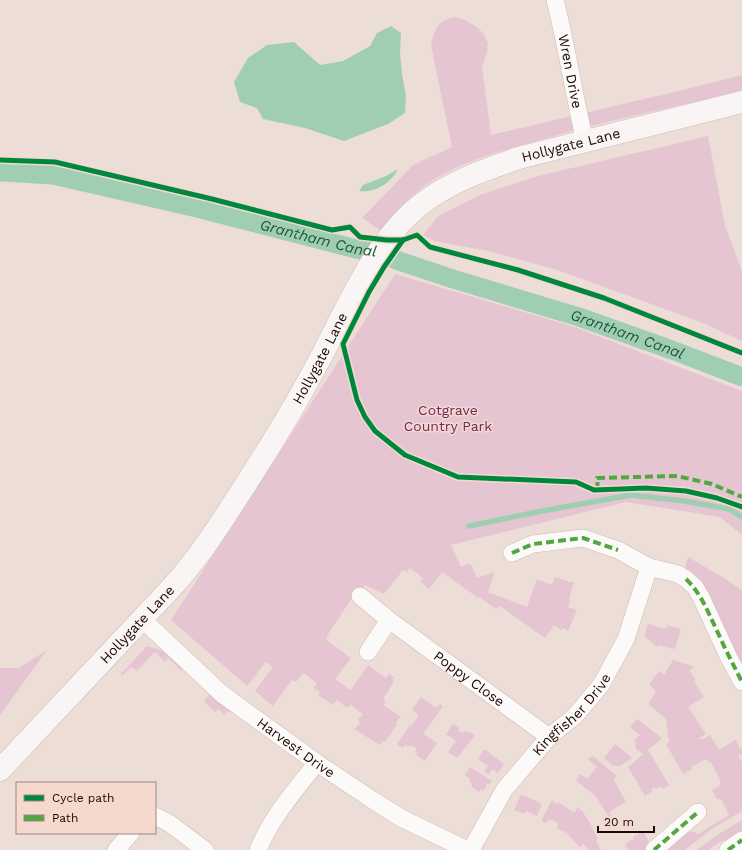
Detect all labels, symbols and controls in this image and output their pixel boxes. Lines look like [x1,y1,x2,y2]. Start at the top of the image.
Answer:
street label: Wren Drive [555,33,586,110]
street label: Hollygate Lane [520,125,622,165]
water label: Grantham Canal [258,216,378,261]
water label: Grantham Canal [568,306,687,363]
street label: Hollygate Lane [289,310,350,407]
park label: Cotgrave Country Park [404,402,492,434]
street label: Hollygate Lane [97,582,177,667]
street label: Poppy Close [431,648,508,710]
street label: Kingfisher Drive [529,671,614,759]
street label: Harvest Drive [254,714,338,781]
legend [16,782,156,834]
text: Cycle path [52,791,114,805]
scale bar [598,808,654,834]
text: Path [52,811,78,825]
text: 20 m [604,815,634,829]

